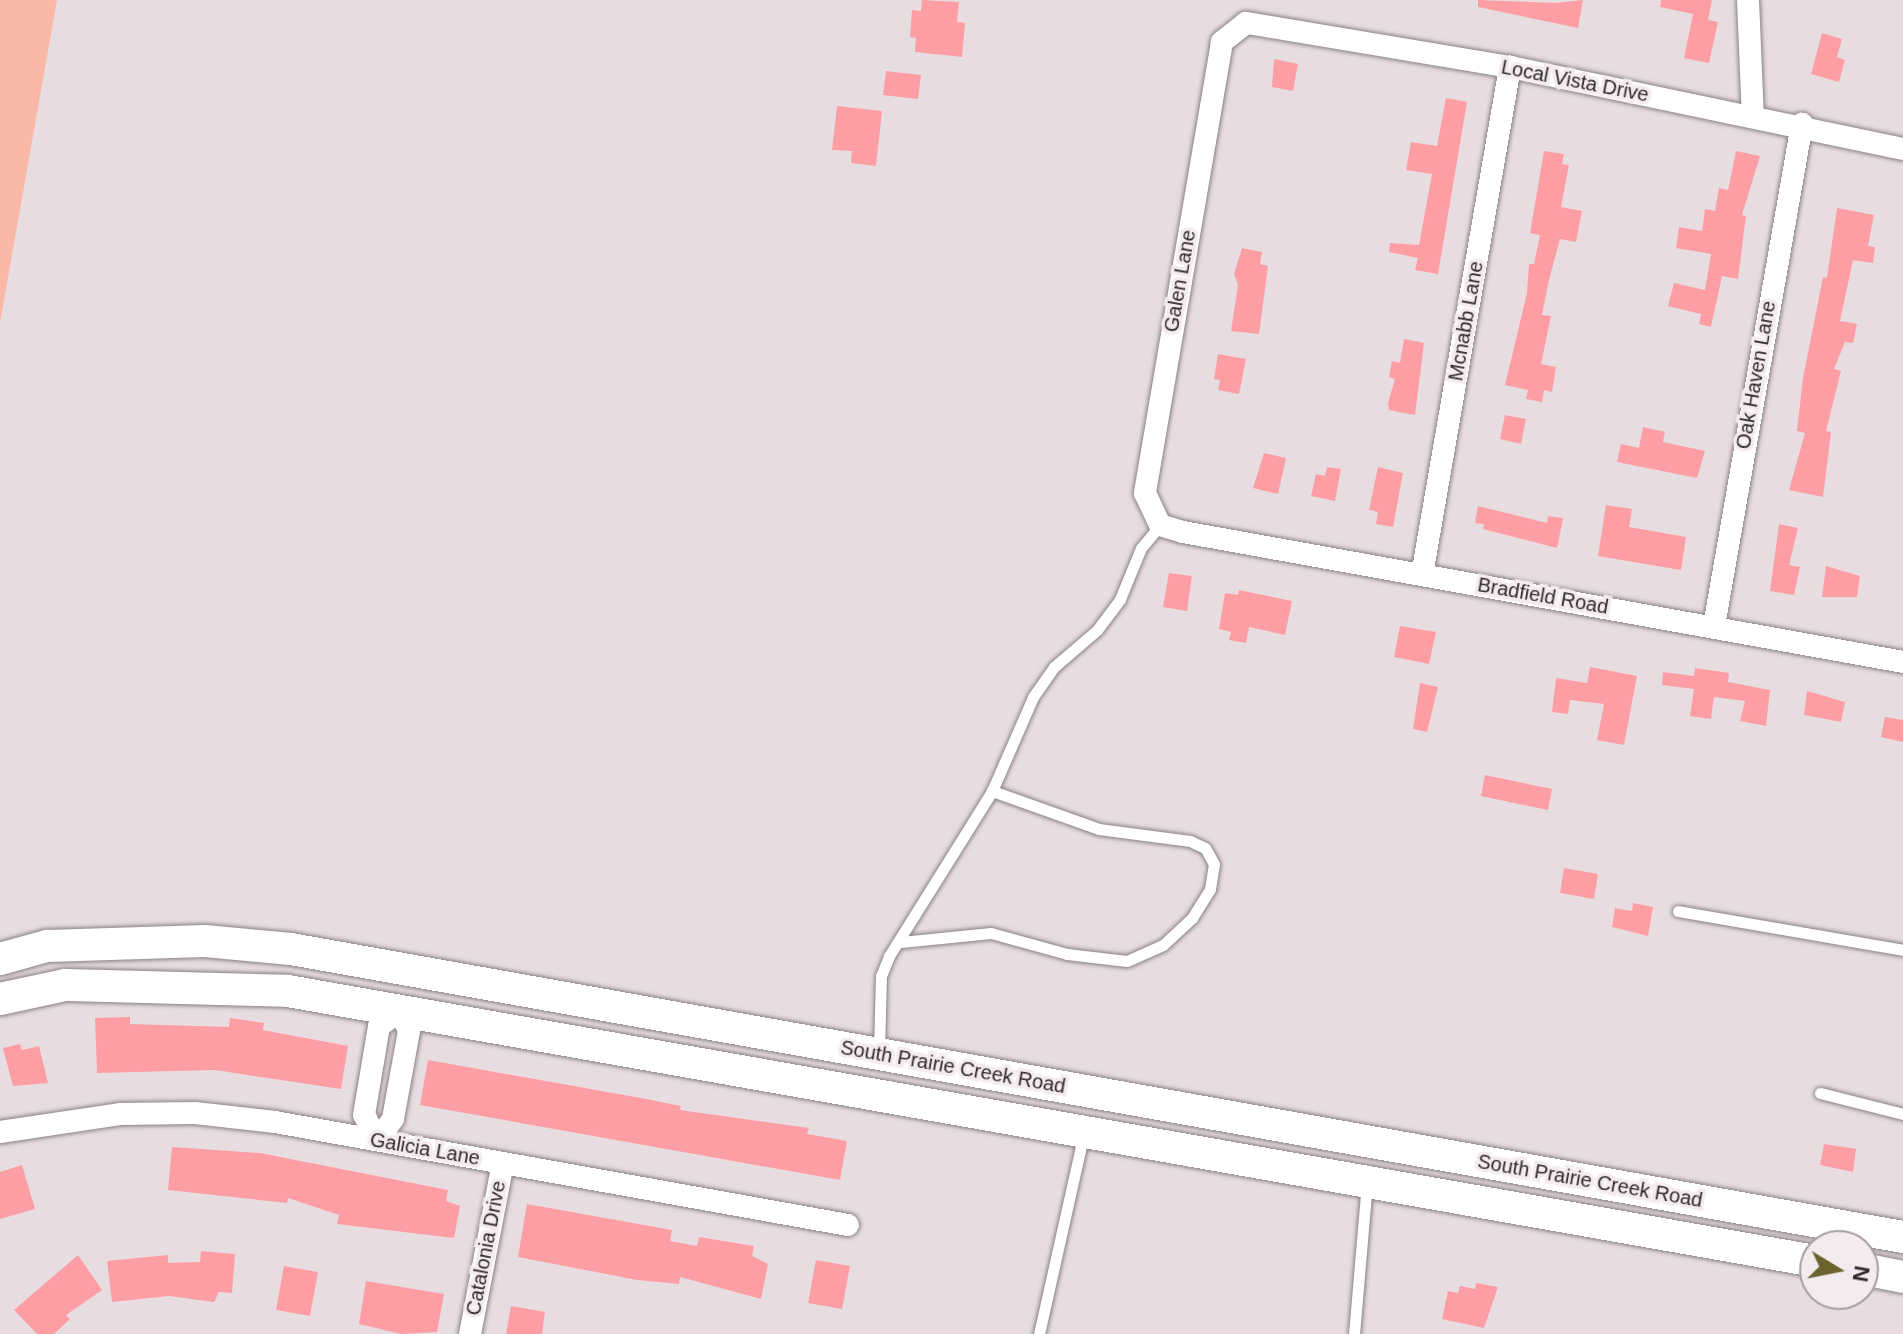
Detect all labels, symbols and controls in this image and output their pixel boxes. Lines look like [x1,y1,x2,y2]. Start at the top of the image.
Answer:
street label: Local Vista Drive [1499,55,1651,107]
street label: Galen Lane [1159,228,1201,334]
street label: Mcnabb Lane [1444,259,1488,383]
street label: Oak Haven Lane [1731,299,1781,451]
street label: Bradfield Road [1476,573,1610,619]
street label: South Prairie Creek Road [839,1035,1067,1099]
street label: Galicia Lane [368,1128,482,1170]
street label: South Prairie Creek Road [1476,1149,1704,1213]
street label: Catalonia Drive [461,1179,511,1317]
north arrow [1799,1230,1879,1310]
text: N [1847,1264,1875,1284]

